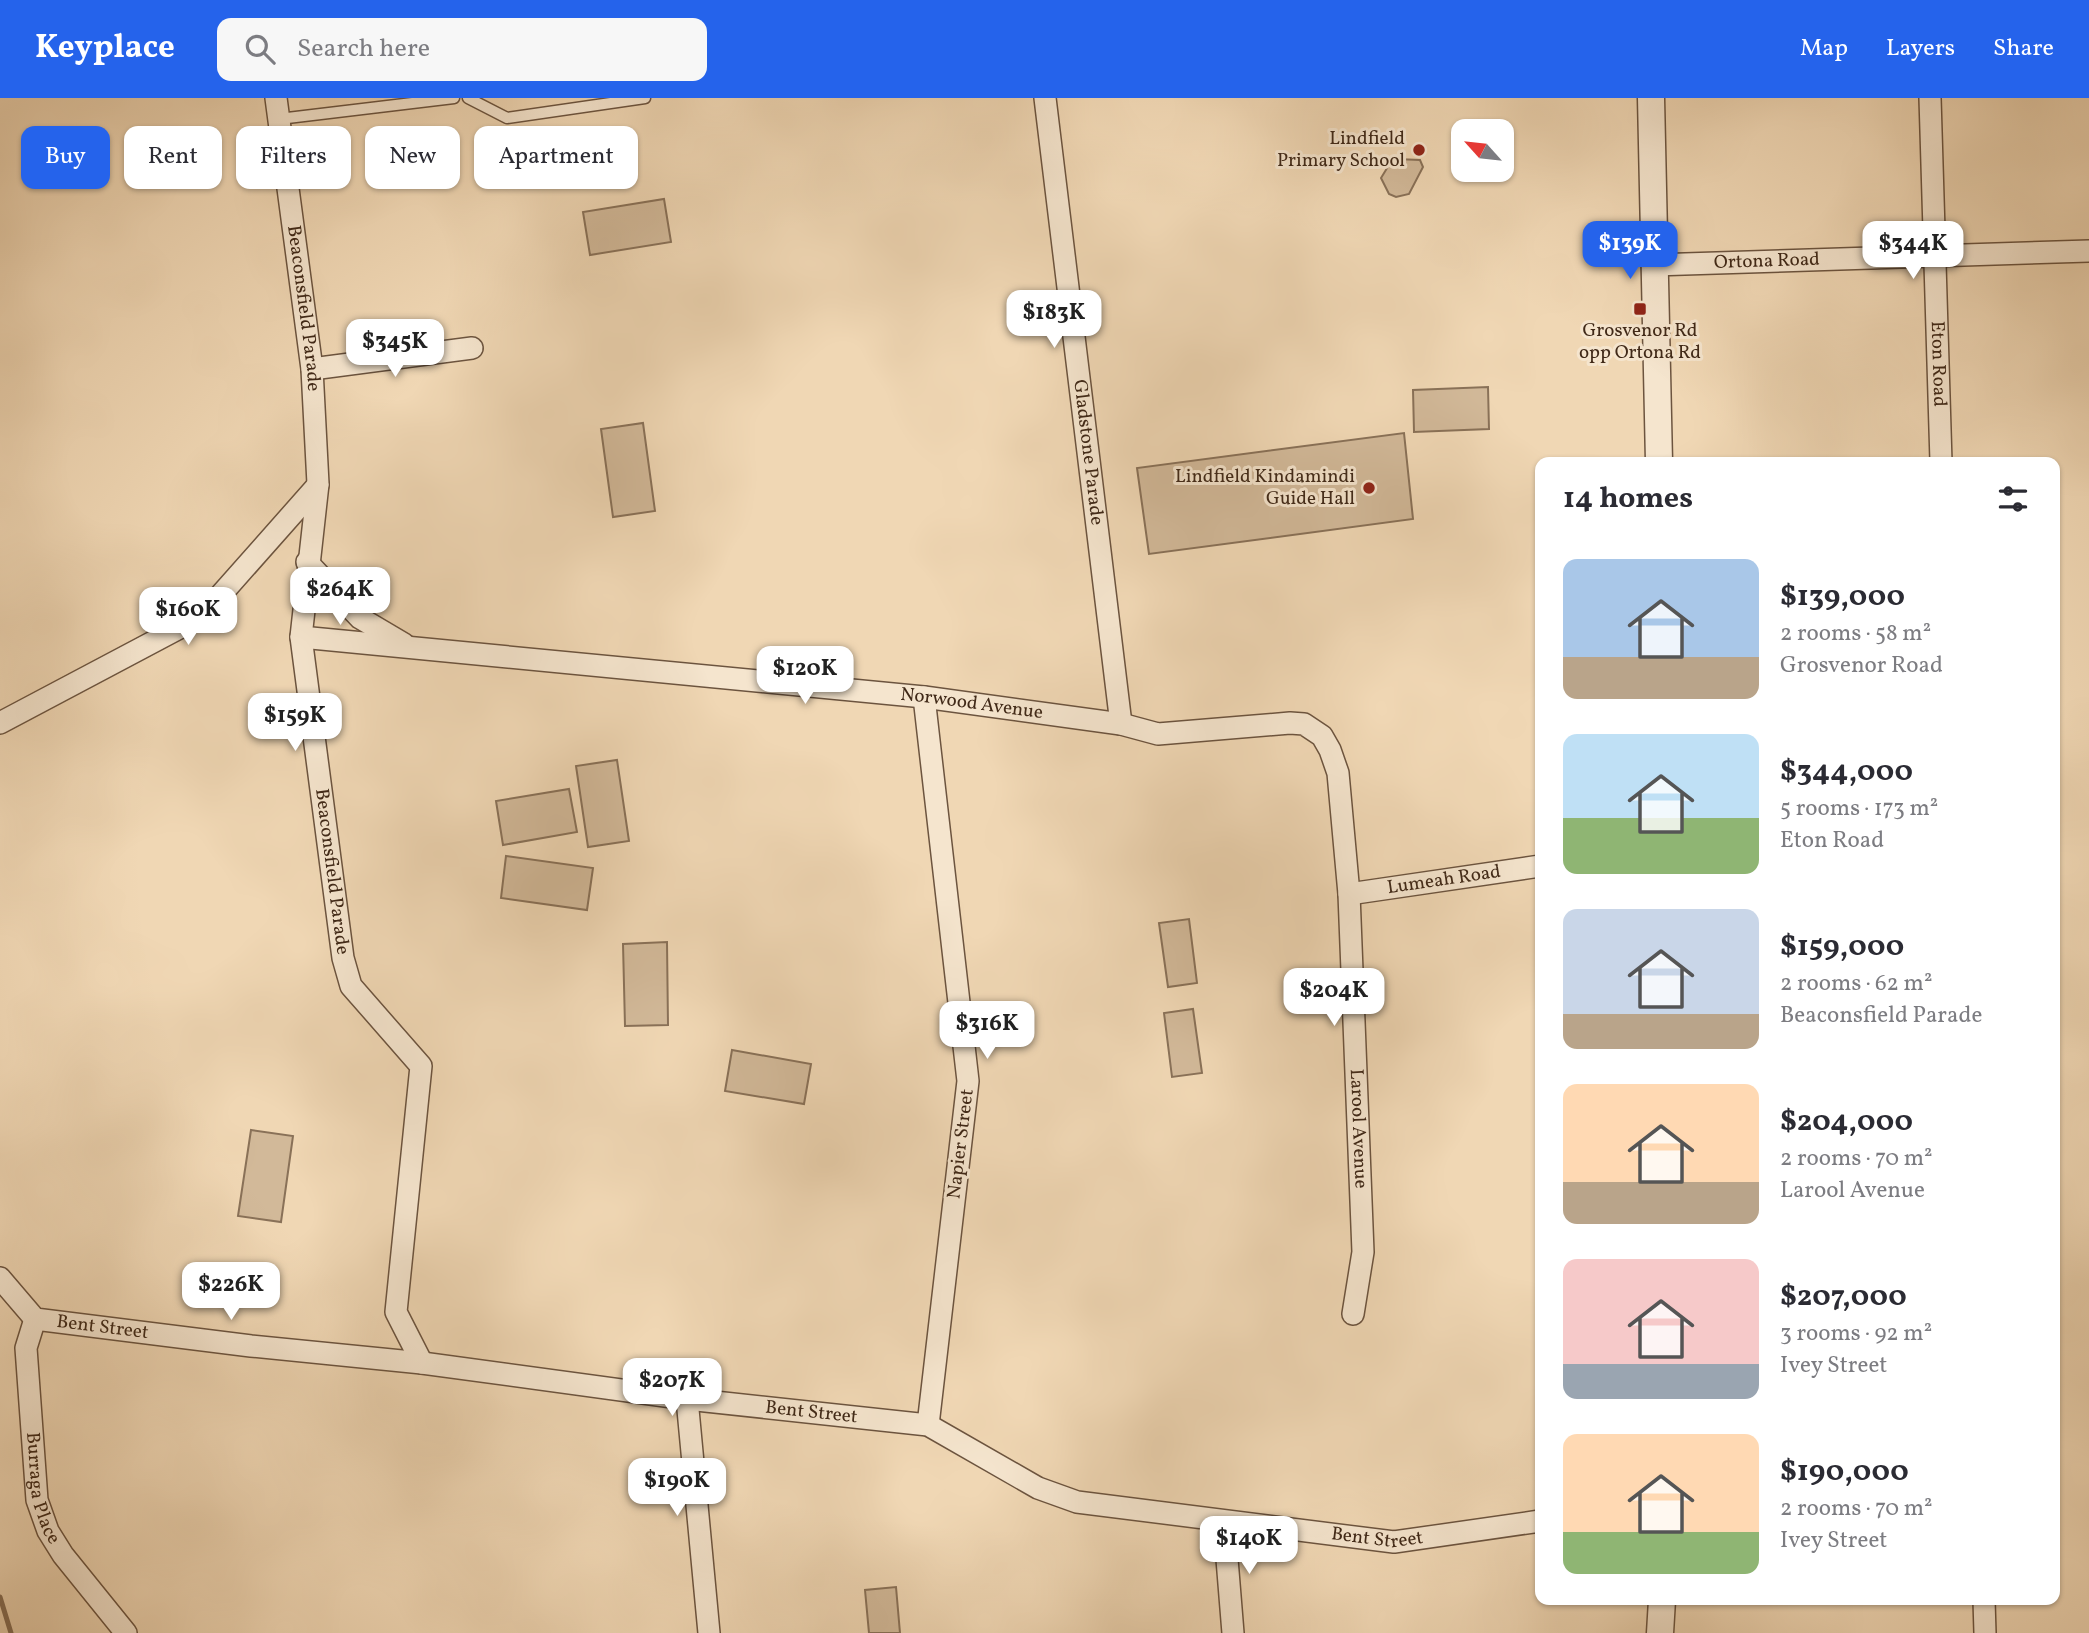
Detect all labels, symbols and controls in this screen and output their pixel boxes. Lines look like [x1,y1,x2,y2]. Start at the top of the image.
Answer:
search box [217,18,707,81]
text: Keyplace [35,26,175,72]
icon: search [241,30,279,68]
text: Search here [297,31,430,67]
text: Map [1800,32,1848,66]
text: Layers [1886,32,1955,66]
text: Share [1993,32,2054,66]
north arrow [1451,119,1514,182]
map controls [1451,119,1514,182]
chip: Buy [21,126,110,189]
chip: Rent [124,126,222,189]
chip: Filters [236,126,351,189]
chip: New [365,126,460,189]
chip: Apartment [474,126,638,189]
place label: Lindfield Primary School [1277,126,1405,174]
marker: Lindfield Primary School [1411,142,1427,158]
pin: $139K [1581,222,1679,281]
pin: $344K [1864,222,1962,281]
street label: Beaconsfield Parade [280,224,326,392]
text: $139K [1599,228,1661,260]
text: $344K [1878,228,1948,260]
street label: Ortona Road [1714,247,1820,276]
pin: $183K [1005,290,1103,350]
text: $183K [1023,297,1086,329]
marker: Grosvenor Rd opp Ortona Rd [1632,301,1648,317]
place label: Grosvenor Rd opp Ortona Rd [1579,318,1701,366]
pin: $345K [346,320,444,379]
street label: Eton Road [1924,320,1952,407]
text: $345K [362,326,428,358]
street label: Gladstone Parade [1066,378,1110,527]
place label: Lindfield Kindamindi Guide Hall [1175,464,1355,512]
text: 14 homes [1563,478,1693,520]
marker: Lindfield Kindamindi Guide Hall [1361,480,1377,496]
icon: filters [1994,480,2032,518]
pin: $264K [291,568,389,627]
text: $264K [306,574,374,606]
text: $139,000 [1780,576,1905,618]
icon: home [1619,587,1703,671]
pin: $160K [139,588,237,647]
text: $160K [155,594,221,626]
text: 2 rooms · 58 m² [1780,618,1931,650]
pin: $120K [756,646,854,706]
text: Grosvenor Road [1780,650,1943,682]
text: $120K [773,653,837,685]
street label: Norwood Avenue [899,682,1045,726]
pin: $159K [246,694,344,753]
text: $159K [264,700,326,732]
text: $344,000 [1780,751,1913,793]
icon: home [1619,762,1703,846]
street label: Beaconsfield Parade [308,787,355,956]
text: 5 rooms · 173 m² [1780,793,1938,825]
text: Eton Road [1780,825,1884,857]
street label: Lumeah Road [1385,859,1503,901]
text: $159,000 [1780,926,1904,968]
icon: home [1619,937,1703,1021]
pin: $204K [1285,968,1383,1028]
text: 2 rooms · 62 m² [1780,968,1932,1000]
text: $204K [1299,975,1369,1007]
text: Beaconsfield Parade [1780,1000,1982,1032]
pin: $316K [938,1002,1036,1061]
text: $316K [955,1008,1019,1040]
street label: Larool Avenue [1343,1068,1374,1189]
street label: Napier Street [941,1087,981,1201]
text: $204,000 [1780,1101,1913,1143]
icon: home [1619,1112,1703,1196]
text: 2 rooms · 70 m² [1780,1143,1933,1175]
text: Larool Avenue [1780,1175,1925,1207]
pin: $226K [182,1262,280,1322]
text: $226K [198,1269,264,1301]
text: $207,000 [1780,1276,1907,1318]
icon: home [1619,1287,1703,1371]
street label: Bent Street [55,1309,150,1346]
text: 3 rooms · 92 m² [1780,1318,1932,1350]
text: Ivey Street [1780,1350,1887,1382]
pin: $207K [623,1358,721,1418]
text: $207K [639,1365,705,1397]
street label: Bent Street [764,1395,859,1430]
street label: Burraga Place [19,1431,66,1549]
text: $190,000 [1780,1451,1909,1493]
pin: $190K [628,1458,726,1518]
icon: home [1619,1462,1703,1546]
text: $190K [644,1465,710,1497]
text: 2 rooms · 70 m² [1780,1493,1933,1525]
pin: $140K [1200,1516,1298,1576]
street label: Bent Street [1330,1521,1425,1555]
text: $140K [1216,1523,1282,1555]
text: Ivey Street [1780,1525,1887,1557]

